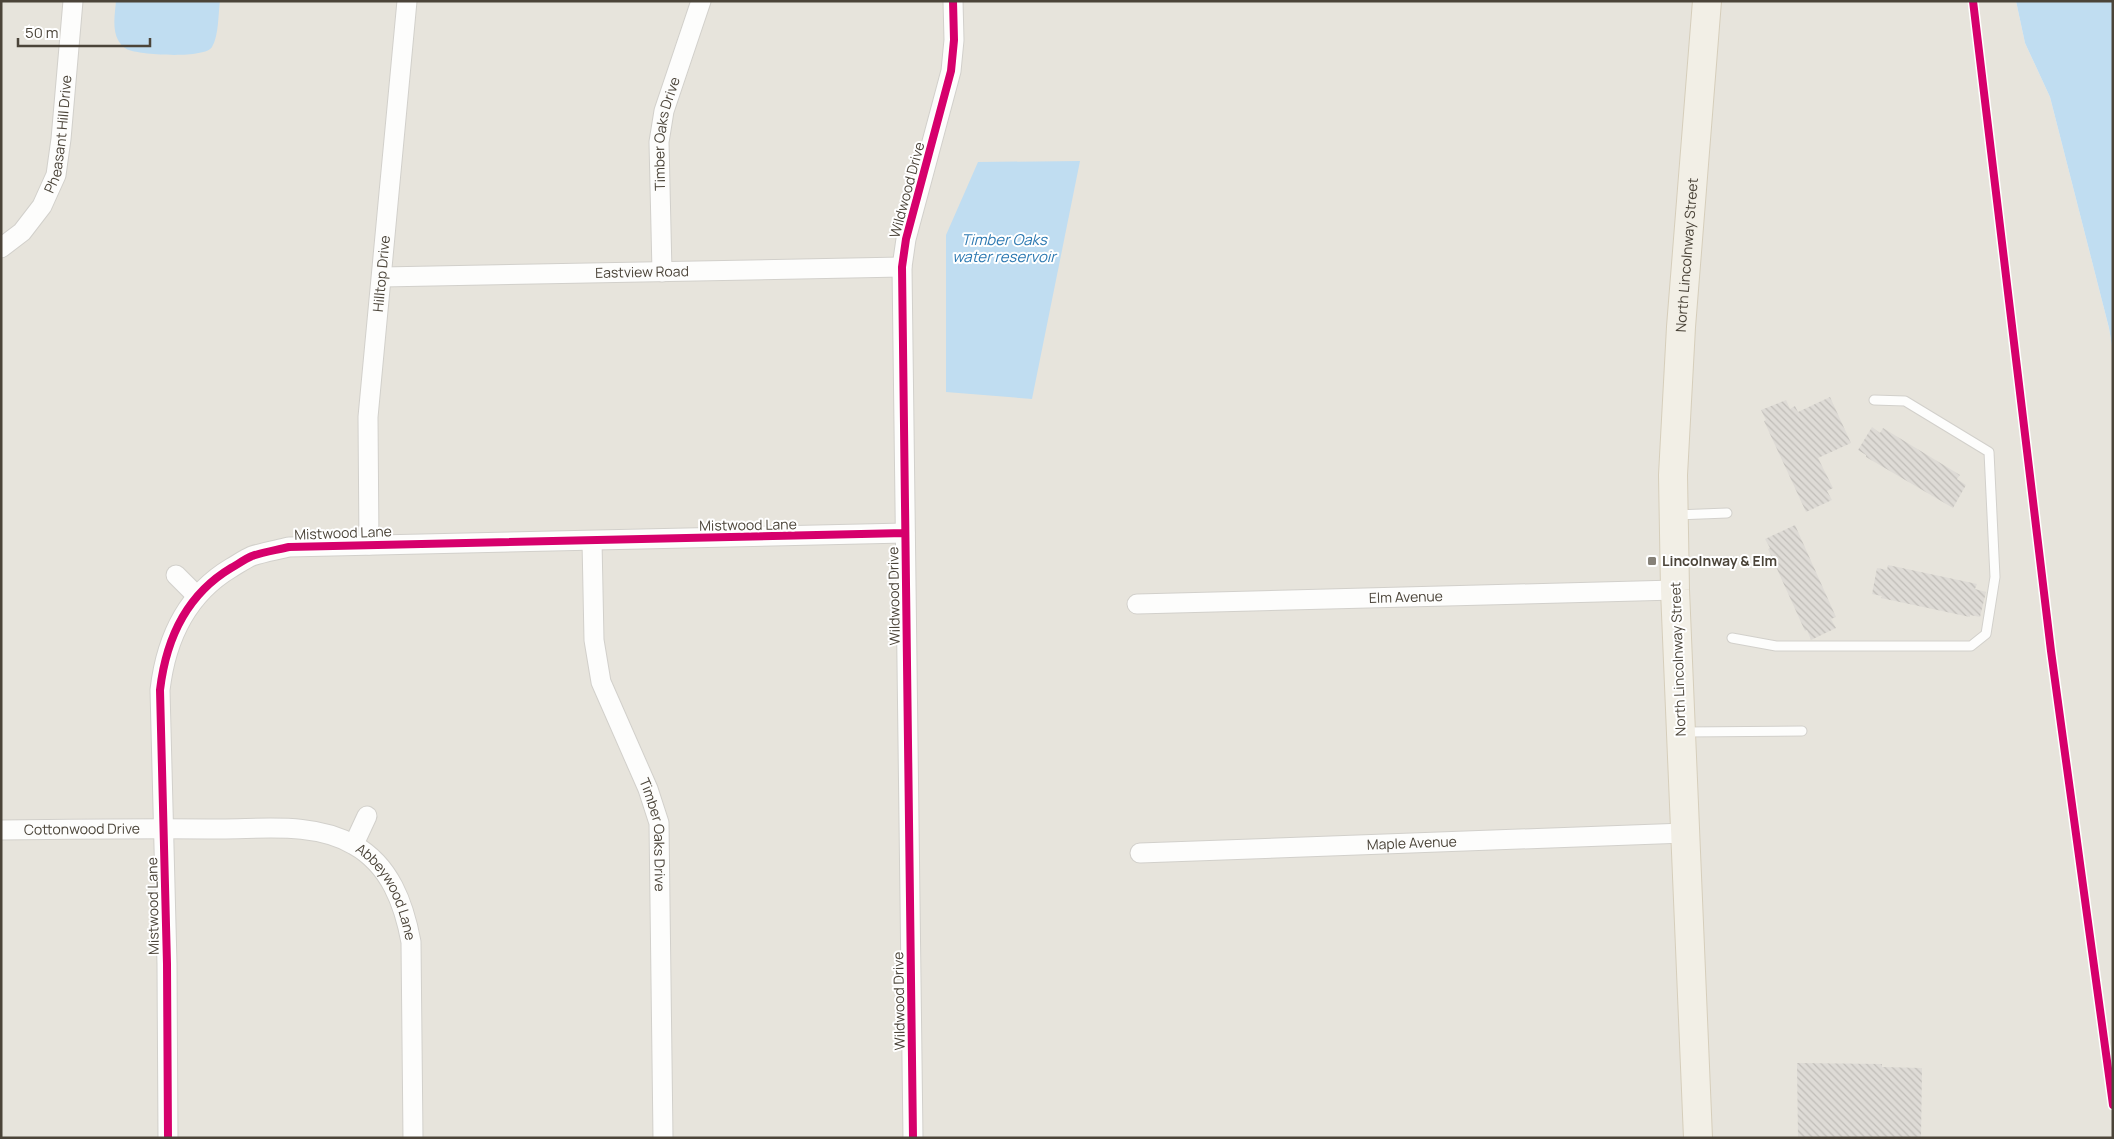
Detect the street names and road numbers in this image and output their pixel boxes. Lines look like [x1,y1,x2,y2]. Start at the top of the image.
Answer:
street label: Pheasant Hill Drive [39,74,76,196]
street label: Timber Oaks Drive [649,74,684,191]
street label: Wildwood Drive [885,140,928,240]
street label: North Lincolnway Street [1671,177,1702,333]
street label: Hilltop Drive [368,234,394,313]
street label: Eastview Road [595,261,689,282]
street label: Mistwood Lane [699,514,797,535]
street label: Mistwood Lane [294,521,392,544]
street label: Wildwood Drive [883,547,904,645]
street label: North Lincolnway Street [1665,581,1690,737]
street label: Elm Avenue [1369,586,1443,607]
street label: Timber Oaks Drive [635,775,670,892]
street label: Cottonwood Drive [24,819,140,839]
street label: Maple Avenue [1366,831,1457,854]
street label: Abbeywood Lane [353,839,420,942]
street label: Mistwood Lane [142,857,163,955]
street label: Wildwood Drive [888,952,909,1050]

